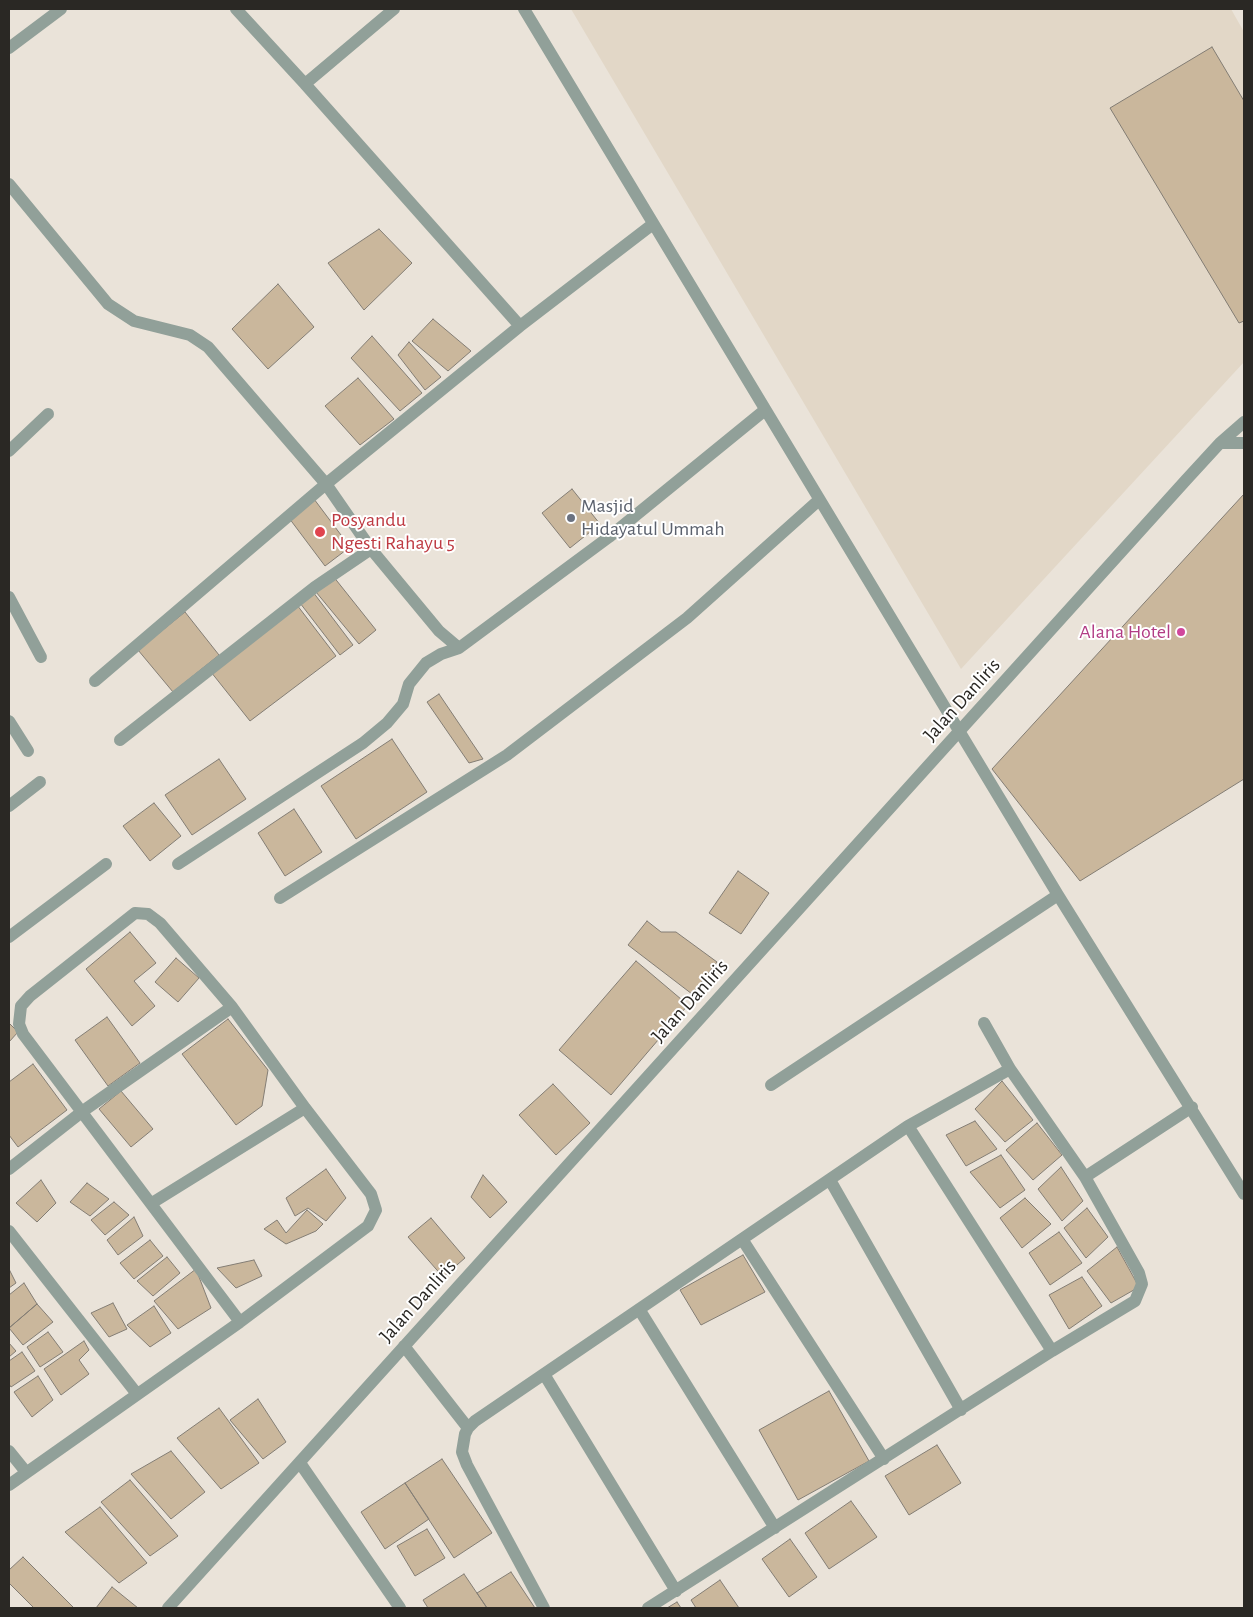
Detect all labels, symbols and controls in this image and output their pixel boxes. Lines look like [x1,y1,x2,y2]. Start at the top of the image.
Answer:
place label: Masjid Hidayatul Ummah [581,494,725,541]
place label: Posyandu Ngesti Rahayu 5 [331,508,455,555]
marker: Masjid Hidayatul Ummah [565,512,577,524]
marker: Posyandu Ngesti Rahayu 5 [313,525,327,539]
place label: Alana Hotel [1079,620,1171,644]
marker: Alana Hotel [1175,626,1187,638]
street label: Jalan Danliris [918,654,1006,746]
street label: Jalan Danliris [646,955,734,1047]
street label: Jalan Danliris [374,1255,462,1347]

